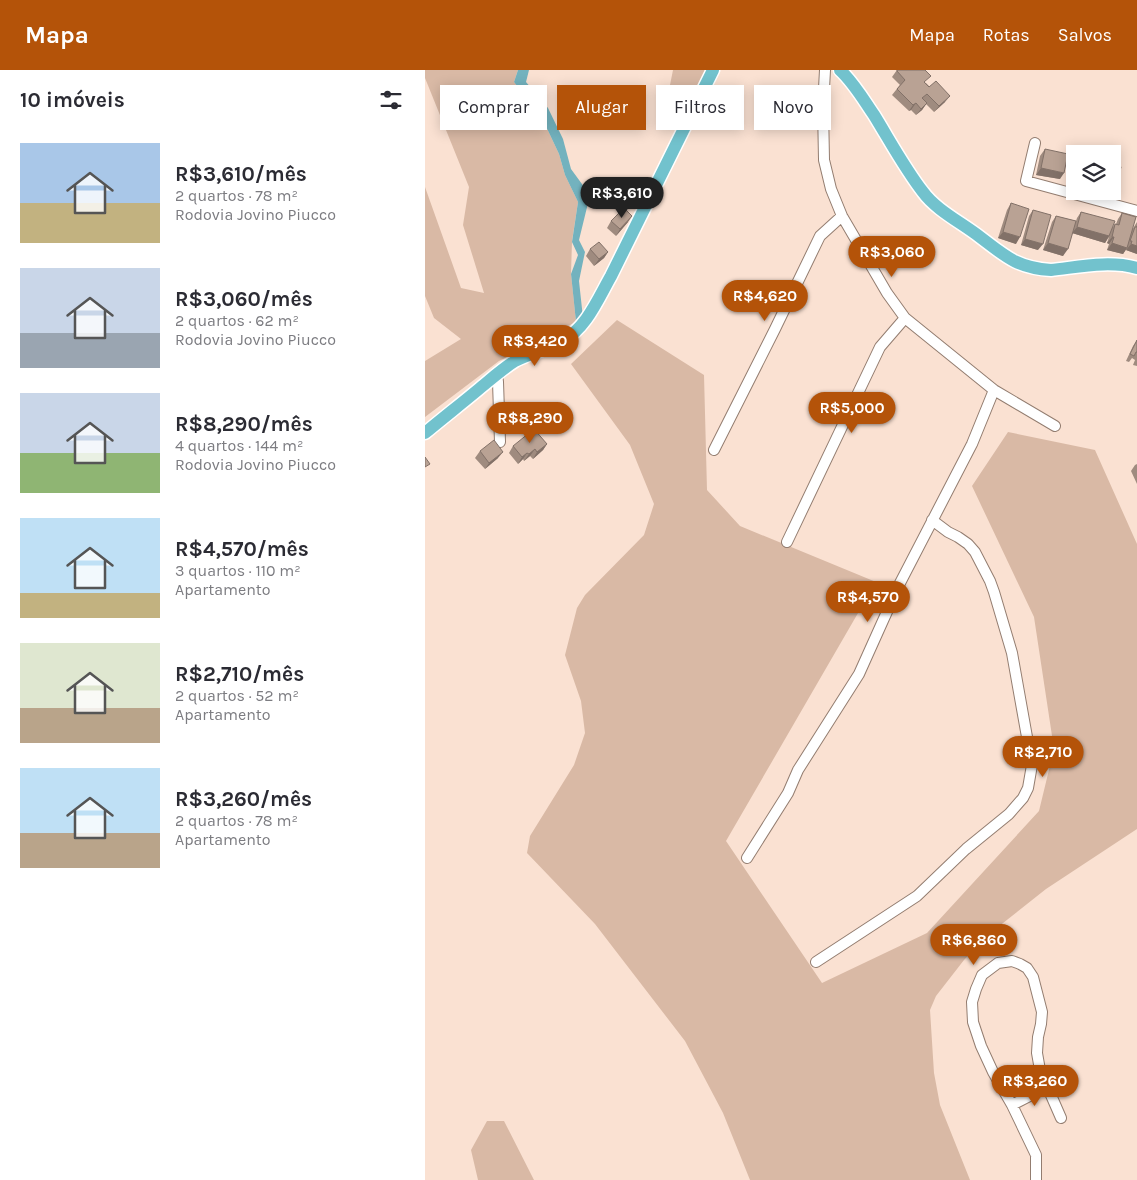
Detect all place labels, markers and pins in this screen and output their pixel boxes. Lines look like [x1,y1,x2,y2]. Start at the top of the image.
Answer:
pin: R$3,610 [576,176,668,219]
pin: R$3,060 [846,236,938,278]
pin: R$4,620 [719,280,811,322]
pin: R$3,420 [489,324,581,367]
pin: R$5,000 [806,392,898,434]
pin: R$8,290 [484,402,576,444]
pin: R$4,570 [822,580,914,623]
pin: R$2,710 [997,736,1089,778]
pin: R$6,860 [928,924,1020,966]
pin: R$3,260 [989,1064,1081,1107]

